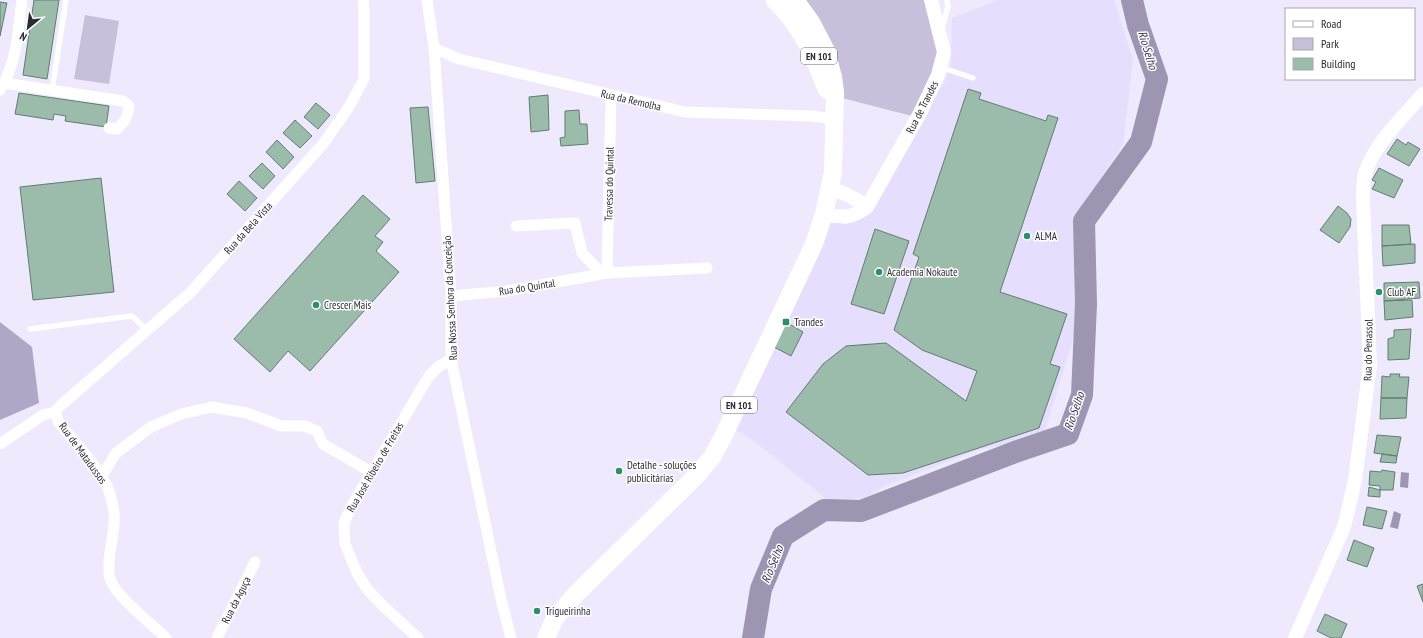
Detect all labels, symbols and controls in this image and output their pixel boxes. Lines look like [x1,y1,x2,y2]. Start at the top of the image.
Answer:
north arrow [8,8,48,48]
legend [1285,8,1415,80]
text: Road [1321,16,1341,31]
text: N [17,29,29,44]
water label: Rio Selho [1135,29,1161,72]
text: Park [1321,36,1339,51]
road number: EN 101 [801,48,837,64]
text: Building [1321,56,1356,71]
street label: Rua de Trandes [903,78,941,136]
street label: Rua da Remolha [600,86,662,114]
street label: Travessa do Quintal [601,146,617,221]
street label: Rua da Bela Vista [221,199,275,257]
place label: ALMA [1035,229,1058,243]
marker: ALMA [1022,231,1032,241]
street label: Rua Nossa Senhora da Conceição [440,235,460,361]
place label: Academia Nokaute [887,265,958,279]
marker: Academia Nokaute [874,267,884,277]
street label: Rua do Quintal [498,276,556,298]
place label: Club AF [1387,285,1416,299]
marker: Club AF [1374,287,1384,297]
place label: Crescer Mais [324,298,372,312]
marker: Crescer Mais [311,300,321,310]
place label: Trandes [794,315,824,329]
marker: Trandes [781,317,791,327]
street label: Rua do Penassol [1360,319,1376,381]
water label: Rio Selho [1060,389,1088,432]
road number: EN 101 [721,397,757,413]
street label: Rua de Matadussos [56,419,110,487]
street label: Rua José Ribeiro de Freitas [344,419,407,514]
place label: Detalhe - soluções publicitárias [627,458,697,485]
marker: Detalhe - soluções publicitárias [614,466,624,476]
water label: Rio Selho [758,542,787,585]
street label: Rua da Aguça [218,574,254,626]
place label: Trigueirinha [545,604,590,618]
marker: Trigueirinha [532,606,542,616]

